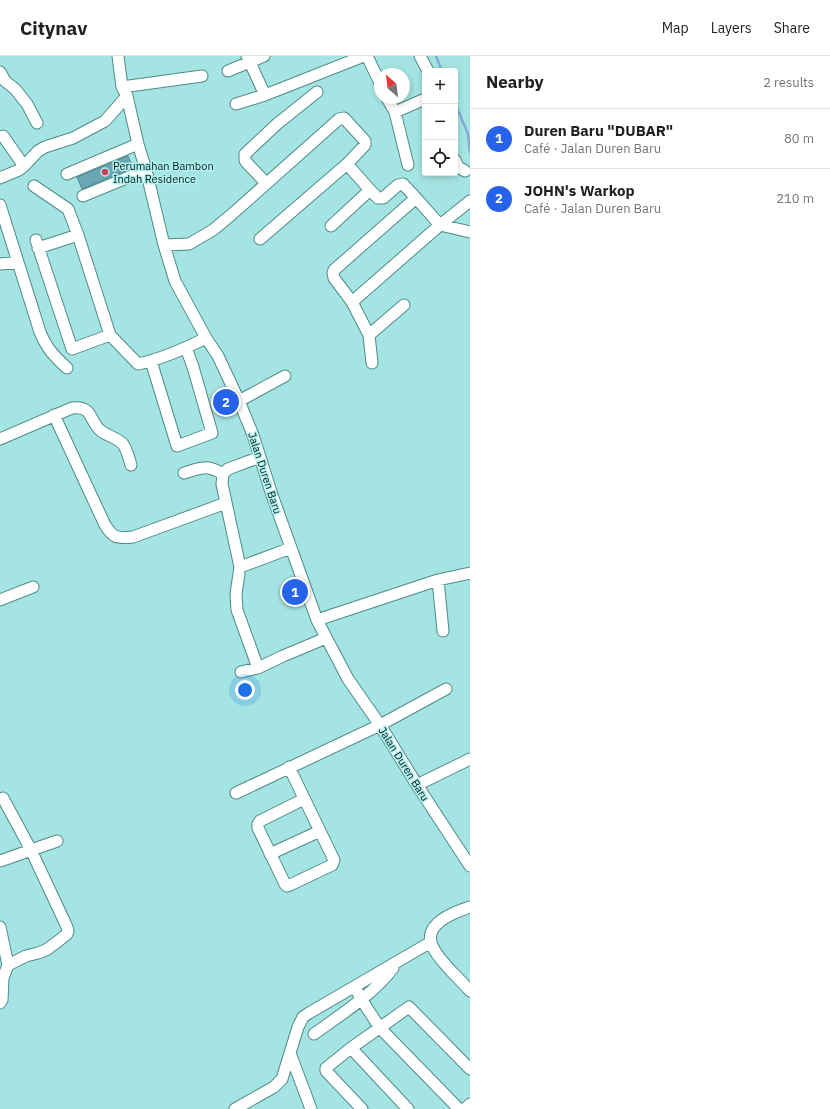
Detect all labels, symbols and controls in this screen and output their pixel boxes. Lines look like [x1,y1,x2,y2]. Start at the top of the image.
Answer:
text: Citynav [20,16,87,40]
text: Map [662,19,689,37]
text: Layers [711,19,752,37]
text: Share [774,19,810,37]
north arrow [374,68,410,104]
map controls [422,68,458,176]
button: + [422,68,458,104]
text: Nearby [486,71,544,93]
text: 2 results [763,74,814,91]
button: − [422,104,458,140]
text: Duren Baru "DUBAR" [524,121,673,140]
text: 1 [495,130,503,147]
text: 80 m [784,130,814,147]
button: locate [422,140,458,176]
text: Café · Jalan Duren Baru [524,140,661,157]
place label: Perumahan Bambon Indah Residence [113,159,214,186]
marker: Perumahan Bambon Indah Residence [100,167,110,177]
text: JOHN's Warkop [524,181,635,200]
text: 2 [495,190,503,207]
text: 210 m [776,190,814,207]
text: Café · Jalan Duren Baru [524,200,661,217]
pin: 2 [213,387,239,417]
street label: Jalan Duren Baru [245,430,285,516]
pin: 1 [282,577,308,607]
your location [235,680,255,700]
street label: Jalan Duren Baru [376,724,432,804]

